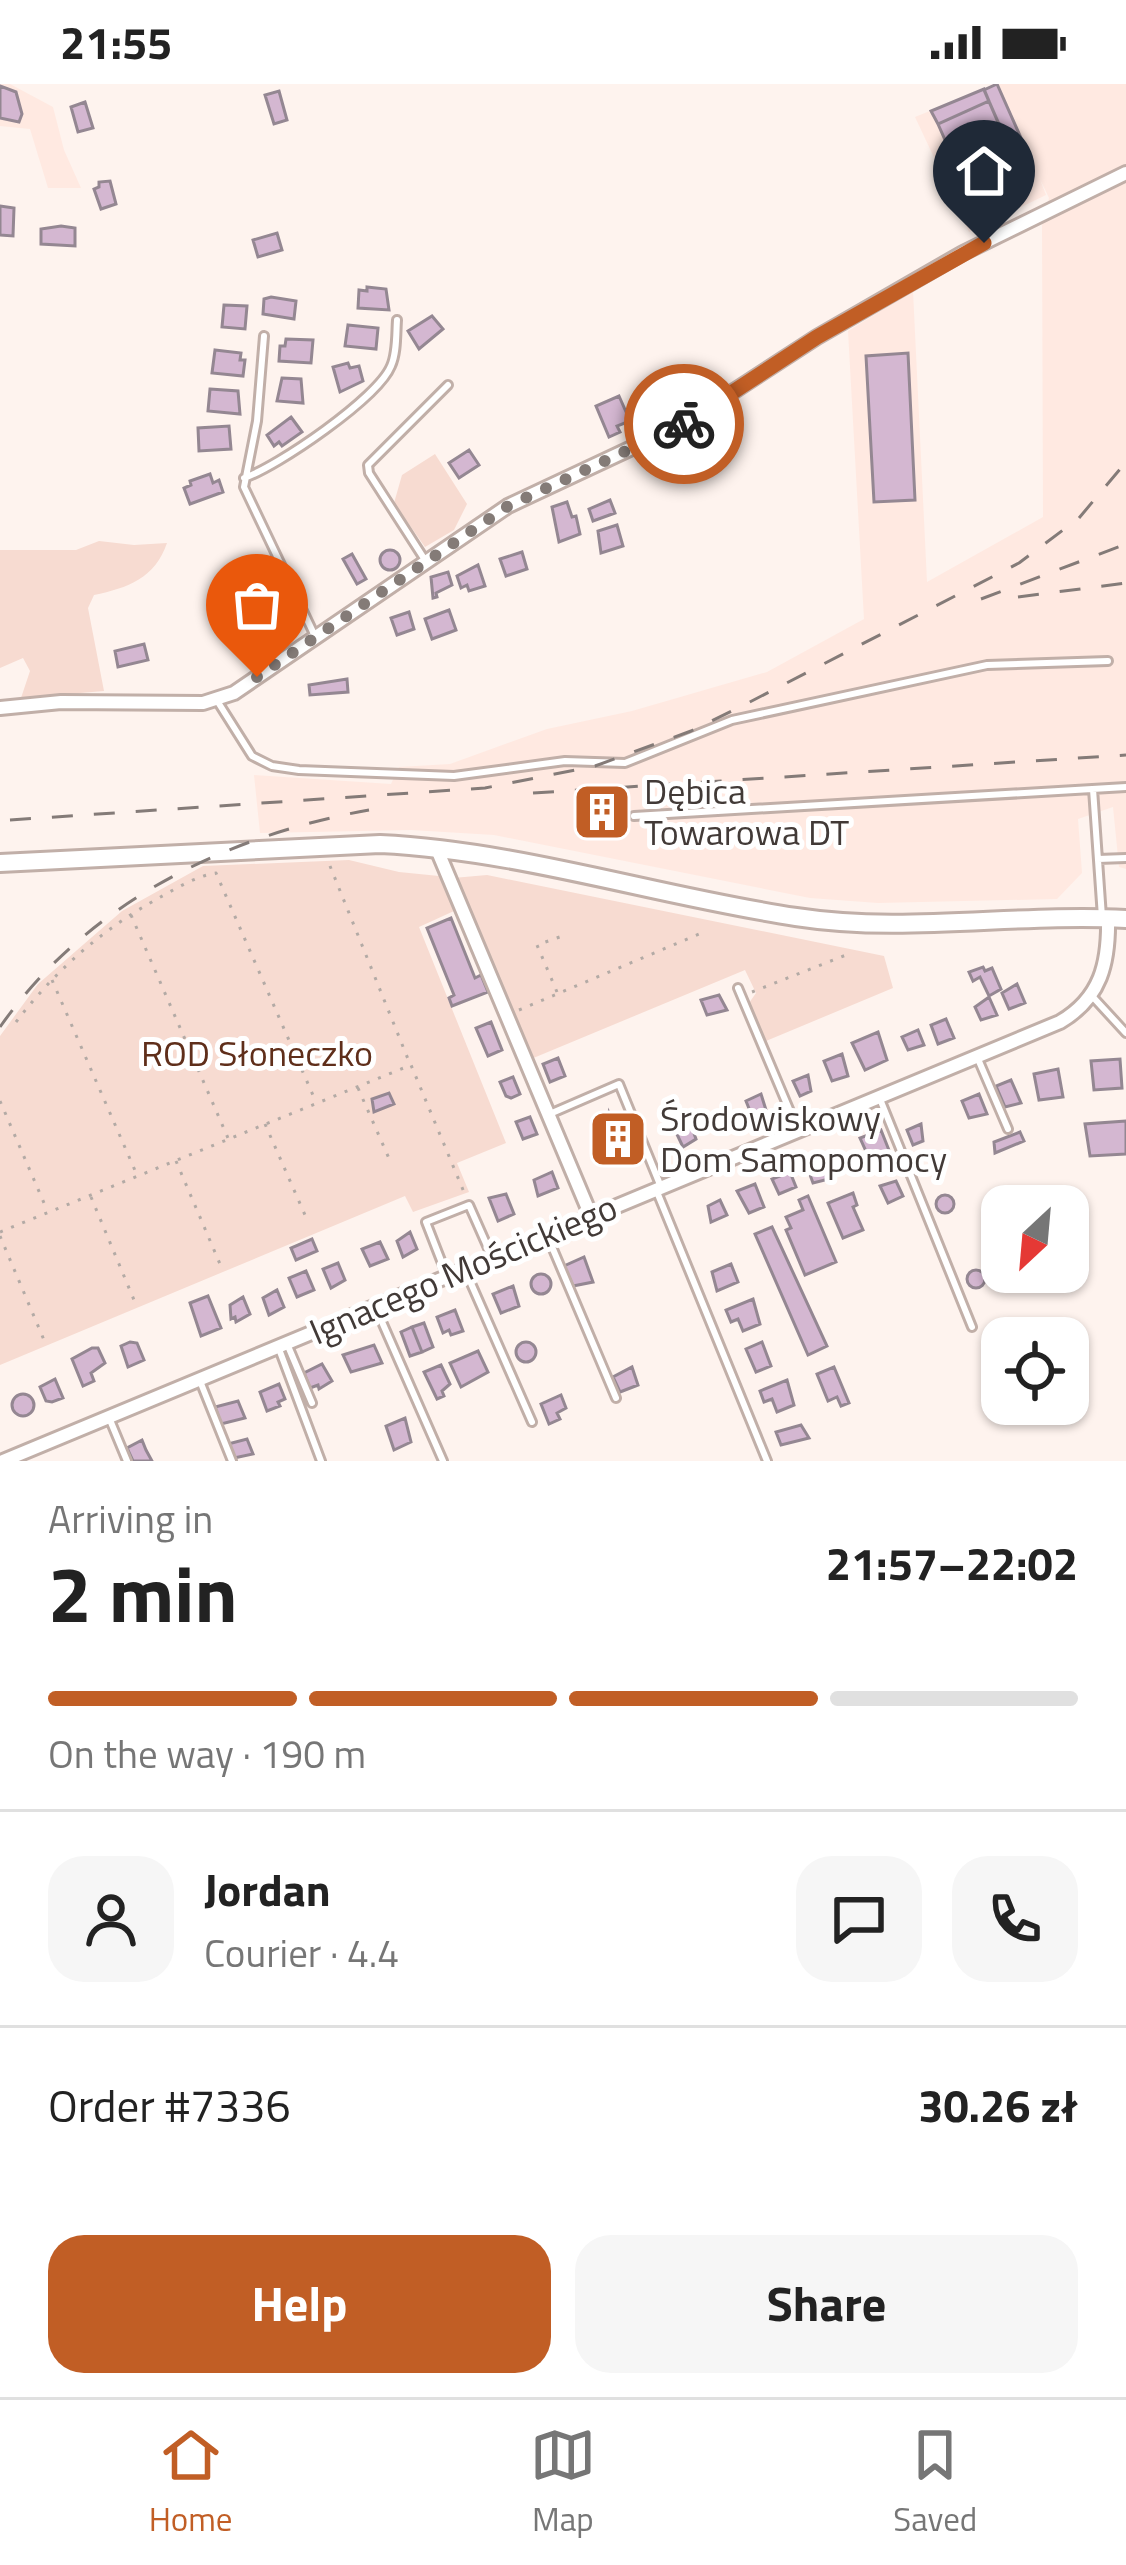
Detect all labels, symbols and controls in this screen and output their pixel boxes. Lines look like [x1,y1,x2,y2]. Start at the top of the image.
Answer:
text: 21:55 [60,8,172,76]
pin [933,120,1035,243]
icon: home [951,138,1017,204]
courier [624,364,744,484]
icon: bike [651,391,717,457]
pin [206,554,308,677]
icon: bag [224,572,290,638]
place label: Dębica Towarowa DT [644,763,849,859]
building icon: Dębica Towarowa DT [571,781,633,843]
park label: ROD Słoneczko [141,1025,373,1080]
place label: Środowiskowy Dom Samopomocy [660,1090,947,1186]
building icon: Środowiskowy Dom Samopomocy [587,1108,649,1170]
street label: Ignacego Mościckiego [300,1179,625,1358]
north arrow [981,1185,1089,1293]
map controls [981,1185,1089,1425]
button: locate [981,1317,1089,1425]
text: Arriving in [48,1489,213,1548]
text: 21:57–22:02 [826,1529,1078,1597]
text: 2 min [48,1534,238,1652]
text: On the way · 190 m [48,1724,366,1783]
text: Jordan [204,1855,331,1923]
button: person [48,1856,174,1982]
button: chat [796,1856,922,1982]
button: phone [952,1856,1078,1982]
text: Courier · 4.4 [204,1923,399,1982]
text: Order #7336 [48,2071,291,2139]
text: 30.26 zł [918,2071,1078,2139]
button: Help [48,2235,551,2373]
button: Share [575,2235,1078,2373]
tab: Home [149,2422,233,2544]
tab: Map [530,2422,596,2544]
tab: Saved [893,2422,977,2544]

